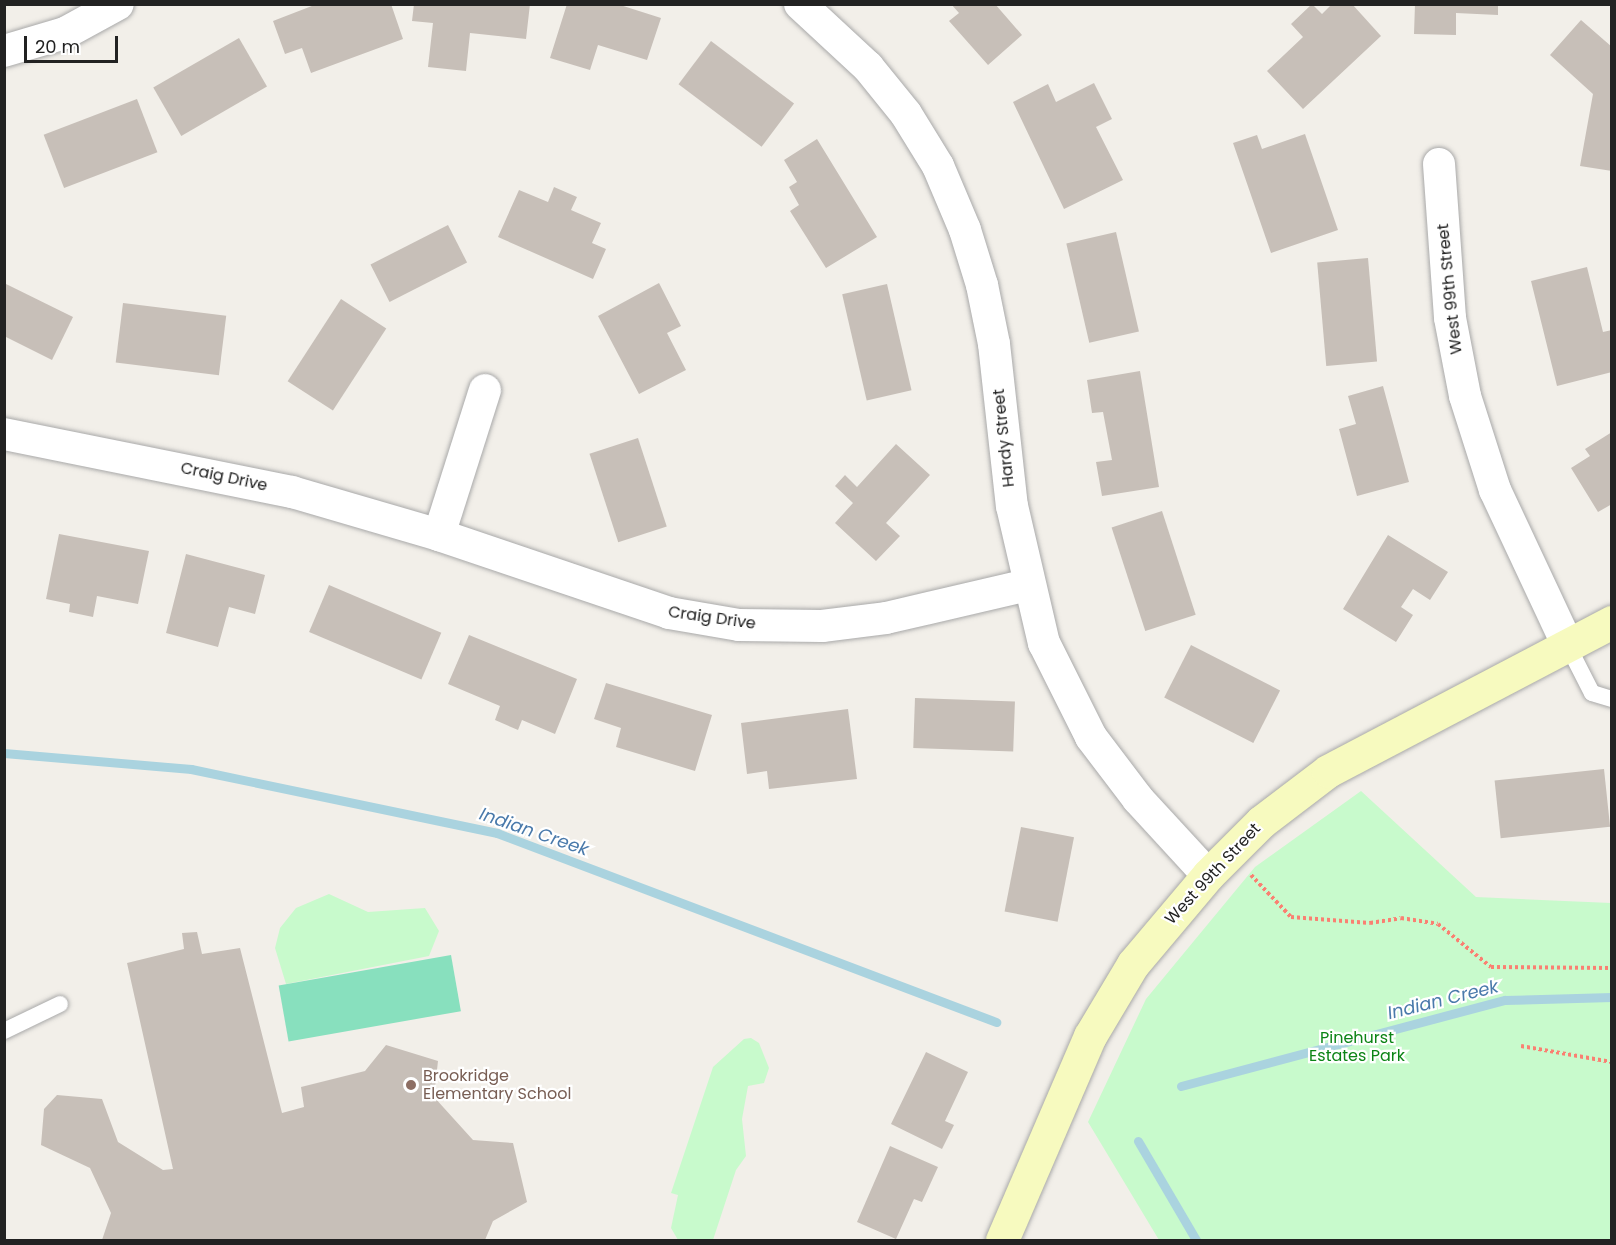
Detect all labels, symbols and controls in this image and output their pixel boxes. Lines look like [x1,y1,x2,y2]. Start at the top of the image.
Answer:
scale bar [27,24,122,62]
text: 20 m [35,34,80,59]
street label: West 99th Street [1434,223,1466,355]
street label: Hardy Street [989,388,1019,488]
street label: Craig Drive [179,458,269,496]
street label: Craig Drive [667,602,757,634]
water label: Indian Creek [477,803,591,861]
street label: West 99th Street [1161,819,1265,929]
water label: Indian Creek [1385,976,1501,1024]
park label: Pinehurst Estates Park [1309,1028,1405,1066]
place label: Brookridge Elementary School [423,1066,571,1104]
marker: Brookridge Elementary School [404,1078,418,1092]

